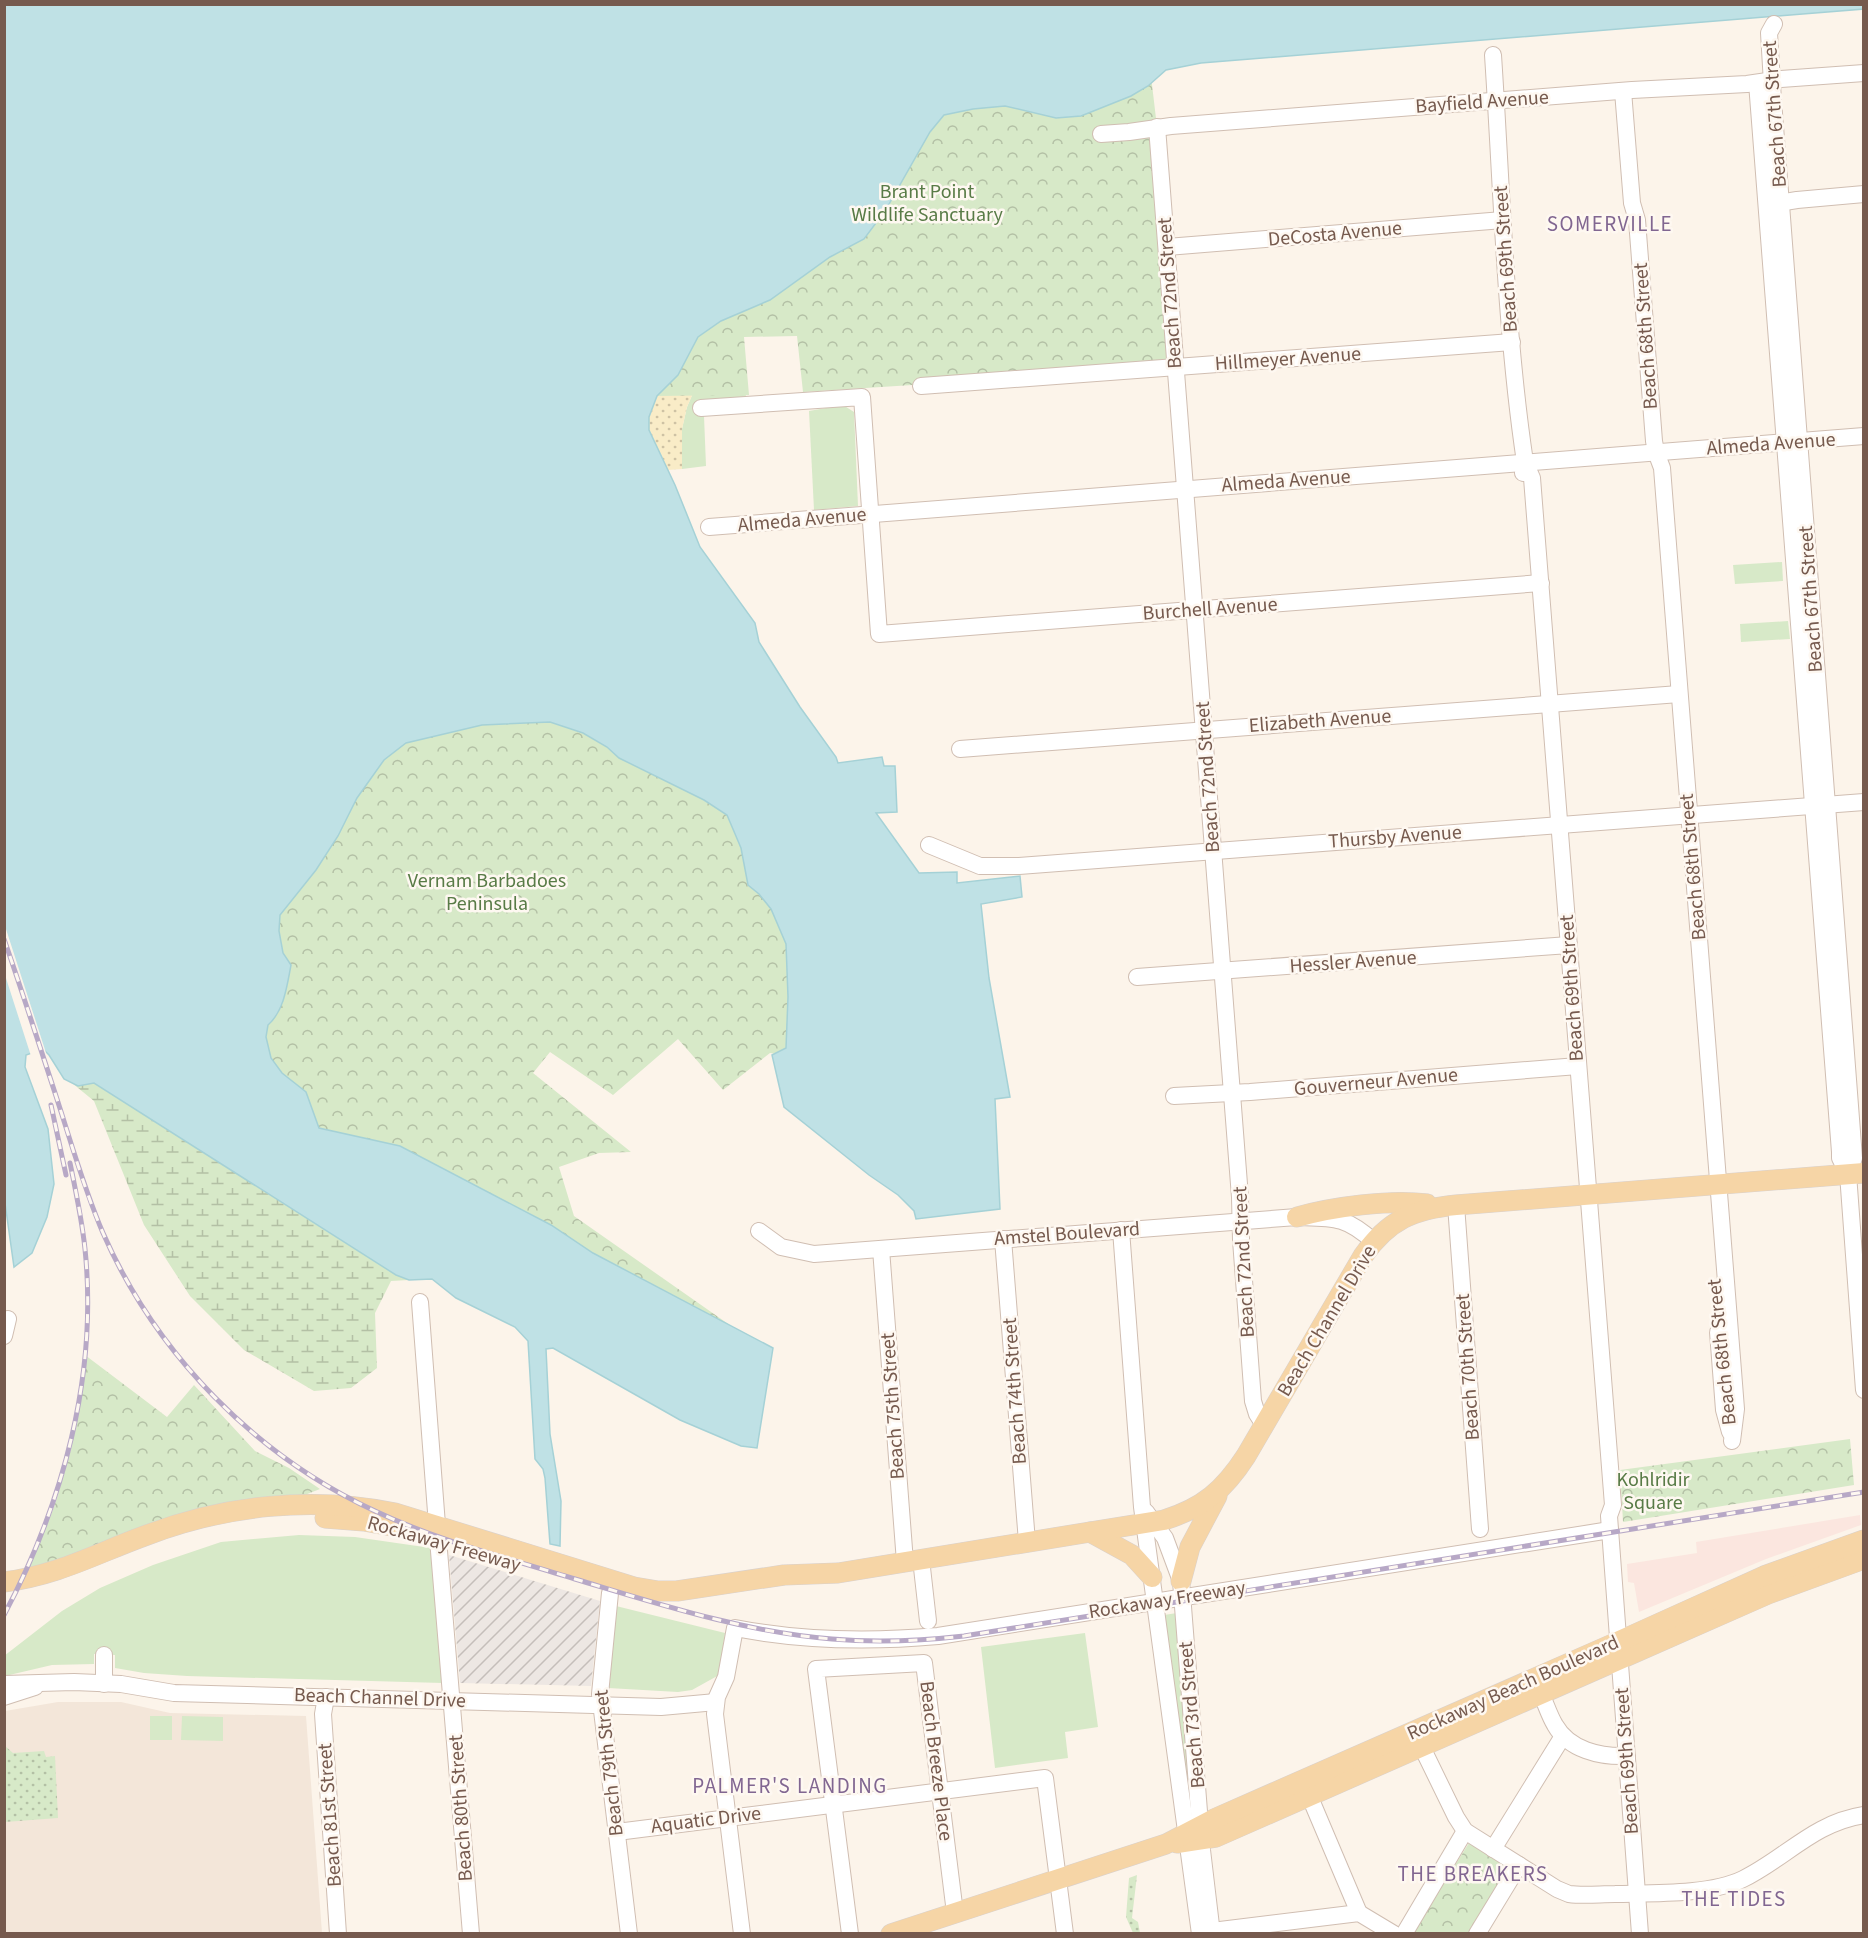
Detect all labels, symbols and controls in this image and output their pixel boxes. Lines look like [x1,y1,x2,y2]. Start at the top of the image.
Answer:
street label: Beach 67th Street [1756,39,1794,188]
street label: Bayfield Avenue [1414,83,1550,121]
park label: Brant Point Wildlife Sanctuary [851,178,1003,229]
street label: Beach 69th Street [1487,184,1525,333]
district label: SOMERVILLE [1547,209,1673,239]
street label: DeCosta Avenue [1267,214,1403,254]
street label: Beach 72nd Street [1151,216,1189,370]
street label: Beach 68th Street [1627,261,1665,410]
street label: Hillmeyer Avenue [1214,340,1362,378]
street label: Almeda Avenue [1706,426,1837,462]
street label: Almeda Avenue [1221,463,1352,499]
street label: Almeda Avenue [736,500,868,540]
street label: Beach 67th Street [1792,524,1830,673]
street label: Burchell Avenue [1142,590,1278,628]
street label: Beach 72nd Street [1189,700,1227,854]
street label: Elizabeth Avenue [1248,702,1392,740]
street label: Beach 68th Street [1673,792,1713,942]
street label: Thursby Avenue [1327,818,1463,856]
park label: Vernam Barbadoes Peninsula [408,867,566,918]
street label: Beach 69th Street [1553,913,1591,1062]
street label: Hessler Avenue [1289,944,1418,980]
street label: Gouverneur Avenue [1293,1061,1459,1103]
street label: Beach 72nd Street [1226,1185,1262,1338]
street label: Amstel Boulevard [993,1215,1141,1253]
street label: Beach Channel Drive [1271,1240,1383,1402]
street label: Beach 68th Street [1700,1277,1744,1427]
street label: Beach 70th Street [1449,1292,1487,1441]
street label: Beach 74th Street [996,1316,1034,1465]
street label: Beach 75th Street [874,1331,912,1480]
park label: Kohlridir Square [1616,1466,1690,1517]
street label: Rockaway Freeway [364,1509,525,1579]
street label: Rockaway Freeway [1087,1574,1248,1626]
street label: Rockaway Beach Boulevard [1402,1629,1624,1747]
street label: Beach 73rd Street [1172,1640,1212,1790]
street label: Beach Breeze Place [912,1679,960,1843]
street label: Beach Channel Drive [294,1681,467,1715]
street label: Beach 69th Street [1608,1686,1646,1835]
street label: Beach 79th Street [587,1688,631,1838]
street label: Beach 80th Street [442,1733,480,1882]
street label: Beach 81st Street [311,1742,349,1888]
district label: PALMER'S LANDING [692,1771,888,1801]
street label: Aquatic Drive [649,1799,763,1841]
district label: THE BREAKERS [1397,1859,1549,1889]
district label: THE TIDES [1681,1884,1787,1914]

